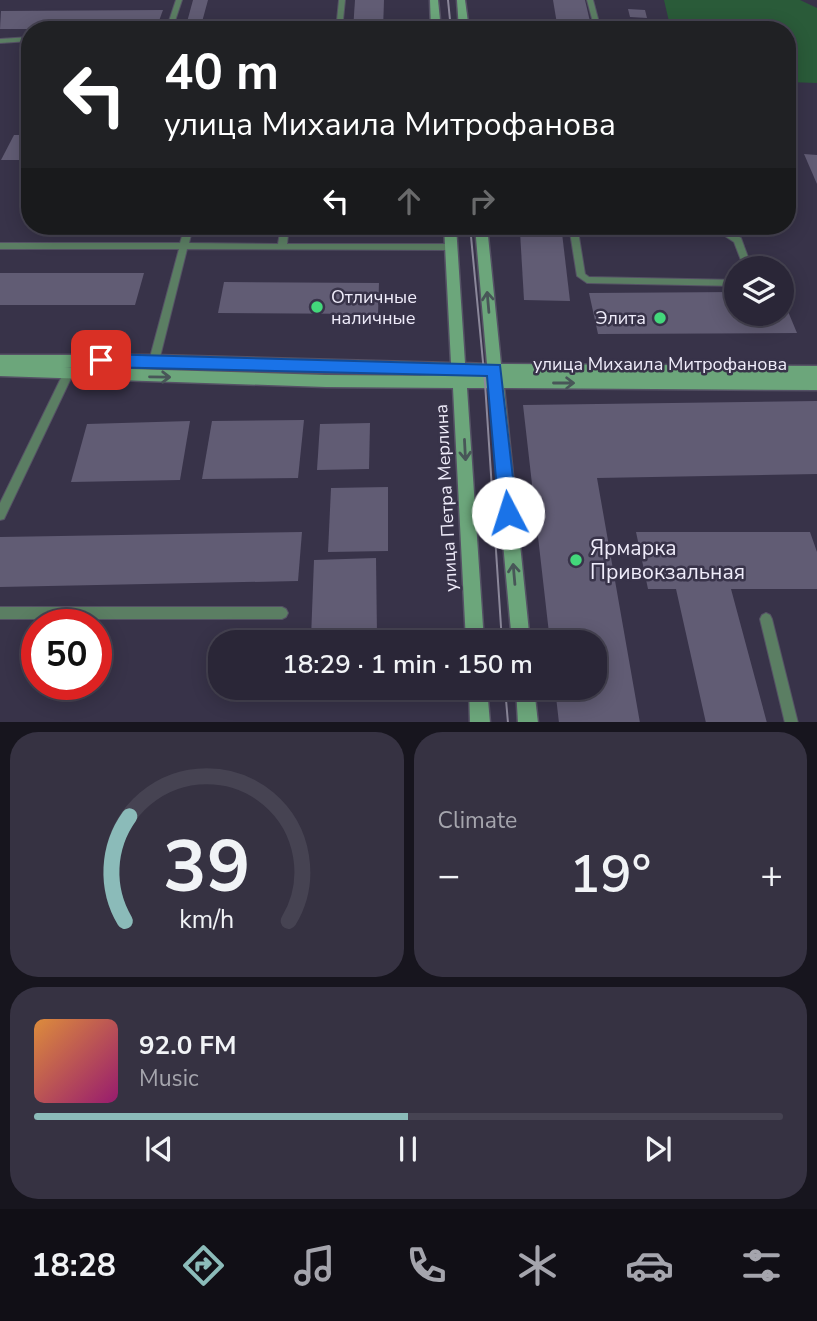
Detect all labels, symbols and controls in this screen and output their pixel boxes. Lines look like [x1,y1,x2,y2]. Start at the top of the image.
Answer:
text: 40 m [164,39,279,106]
icon: left [49,49,140,140]
text: улица Михаила Митрофанова [164,103,616,146]
icon: left [317,182,355,220]
icon: ahead [390,182,428,220]
icon: right [463,182,501,220]
map controls [724,256,794,326]
button: layers [724,256,794,326]
place label: Отличные наличные [331,285,417,330]
one-way arrow [482,291,495,313]
marker: Отличные наличные [309,299,325,315]
place label: Элита [596,306,646,330]
marker: Элита [652,310,668,326]
pin [71,330,131,390]
icon: arrive [82,341,120,379]
street label: улица Михаила Митрофанова [533,352,787,376]
one-way arrow [148,370,171,384]
one-way arrow [552,376,575,390]
street label: улица Петра Мерлина [429,404,463,592]
one-way arrow [459,439,472,461]
position arrow [471,476,545,550]
place label: Ярмарка Привокзальная [590,534,745,586]
marker: Ярмарка Привокзальная [568,552,584,568]
one-way arrow [507,564,520,586]
speed limit sign: 50 [21,609,112,700]
text: 18:29 · 1 min · 150 m [282,647,533,682]
text: Climate [438,805,517,836]
text: 39 [163,817,250,917]
text: 19° [569,839,651,910]
text: − [438,850,460,901]
text: + [760,850,783,901]
text: km/h [179,902,234,936]
text: 92.0 FM [139,1028,236,1063]
text: Music [139,1063,199,1094]
icon: previous [140,1130,178,1168]
icon: pause [389,1130,427,1168]
icon: next [639,1130,677,1168]
icon: directions [179,1241,228,1290]
icon: music [290,1241,339,1290]
icon: phone [402,1241,451,1290]
icon: climate [513,1241,562,1290]
icon: car [625,1241,674,1290]
icon: filters [737,1241,786,1290]
text: 18:28 [31,1244,116,1287]

